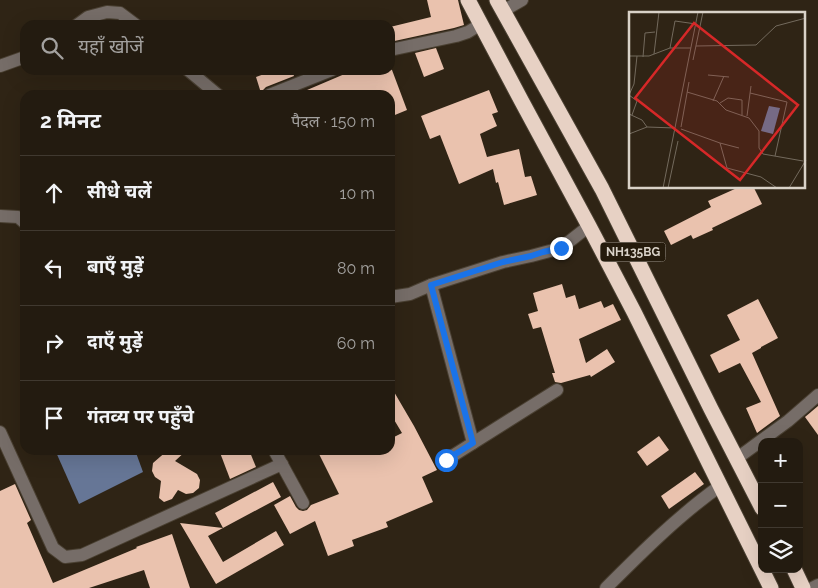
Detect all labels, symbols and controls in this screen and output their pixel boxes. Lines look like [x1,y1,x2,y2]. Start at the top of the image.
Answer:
inset map [629,12,806,189]
search box [20,20,395,75]
icon: search [38,34,66,62]
text: यहाँ खोजें [78,35,143,57]
text: 2 मिनट [40,108,101,133]
text: पैदल · 150 m [291,112,375,131]
icon: ahead [40,179,68,207]
text: सीधे चलें [87,180,151,202]
text: 10 m [340,184,375,203]
route end [550,237,573,260]
road number: NH135BG [600,242,666,262]
icon: left [40,254,68,282]
text: बाएँ मुड़ें [87,255,144,277]
text: 80 m [337,259,375,278]
icon: right [40,329,68,357]
text: दाएँ मुड़ें [87,330,143,352]
text: 60 m [337,334,375,353]
icon: arrive [40,404,68,432]
text: गंतव्य पर पहुँचे [87,405,194,427]
map controls [758,438,803,573]
button: + [758,438,803,483]
route start [435,449,458,472]
button: − [758,483,803,528]
button: layers [758,528,803,573]

